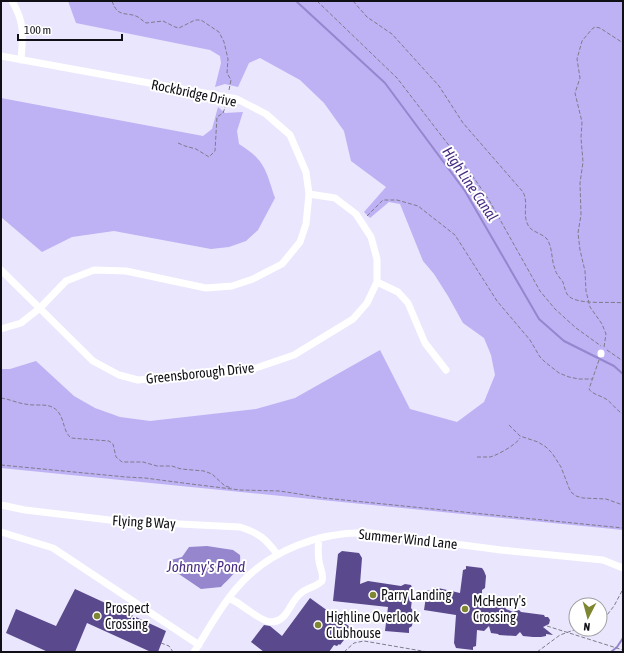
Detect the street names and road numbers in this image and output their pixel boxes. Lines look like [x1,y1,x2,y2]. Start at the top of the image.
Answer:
street label: Rockbridge Drive [150,76,238,110]
street label: Greensborough Drive [145,359,255,387]
street label: Flying B Way [112,512,176,532]
street label: Summer Wind Lane [358,526,458,552]

